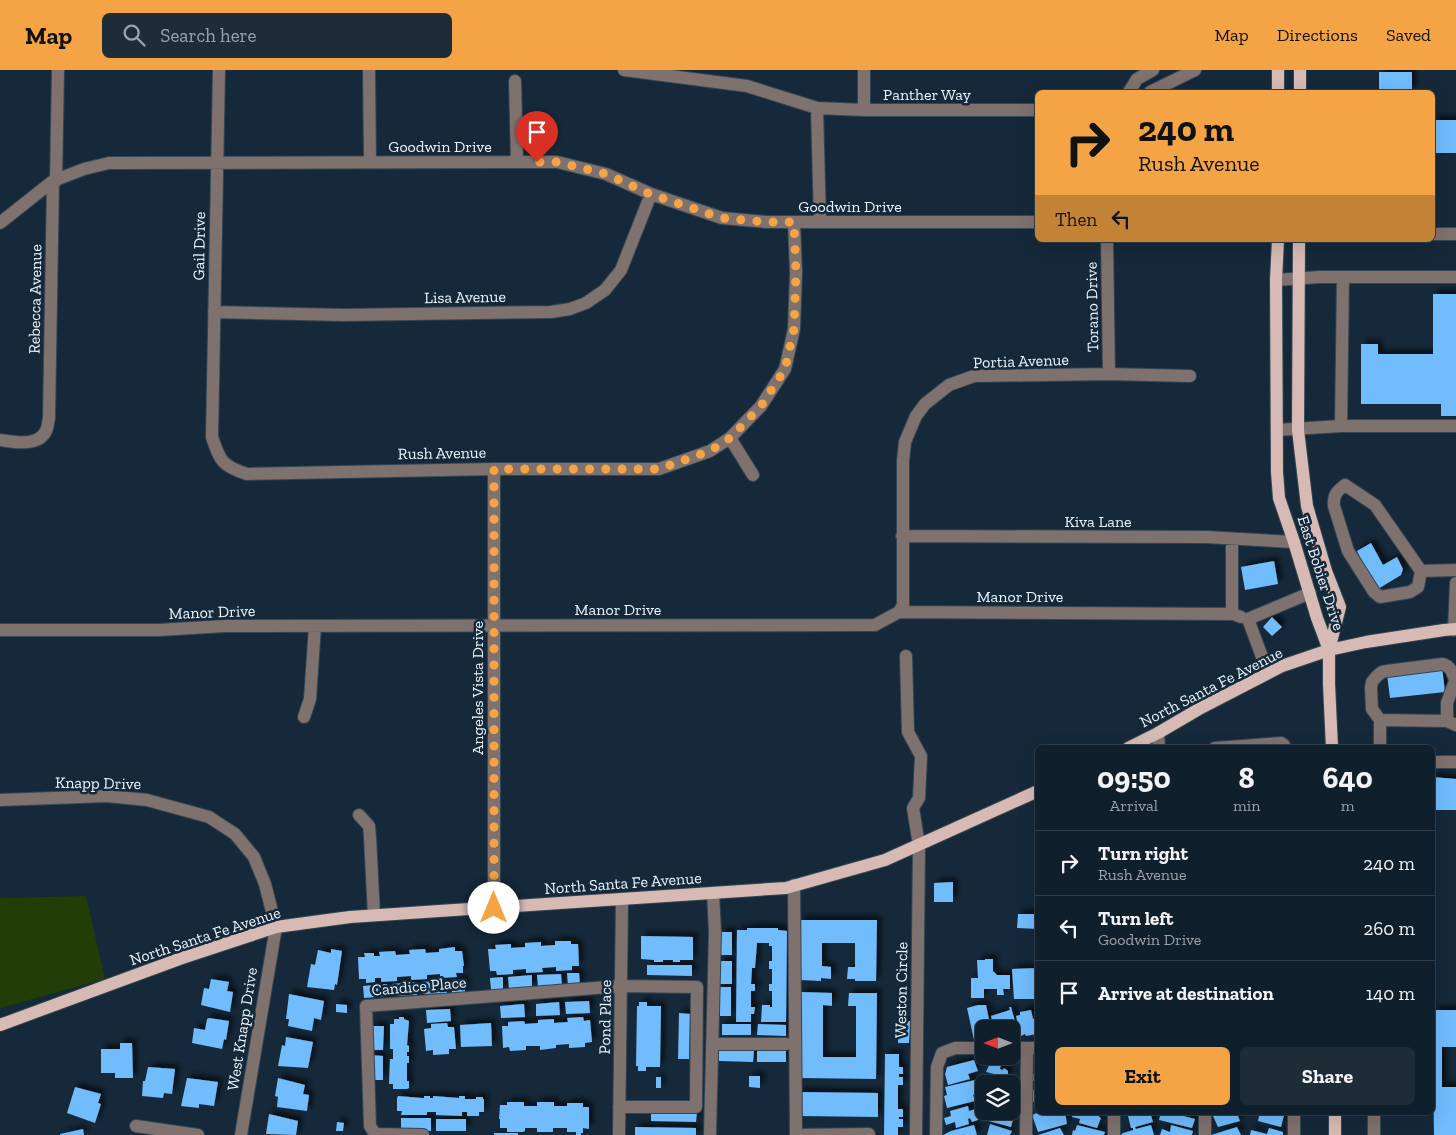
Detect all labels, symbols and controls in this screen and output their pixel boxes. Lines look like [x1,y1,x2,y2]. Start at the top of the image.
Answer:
search box [102,13,452,58]
text: Map [25,21,72,50]
icon: search [120,21,148,49]
text: Search here [160,24,257,47]
text: Map [1214,24,1249,46]
text: Directions [1277,24,1358,46]
text: Saved [1386,24,1431,46]
street label: Panther Way [883,85,972,104]
text: 240 m [1138,108,1234,150]
icon: right [1055,110,1120,175]
pin [516,111,558,162]
icon: arrive [523,118,551,146]
street label: Goodwin Drive [388,137,492,156]
text: Rush Avenue [1138,150,1260,177]
street label: Goodwin Drive [798,197,902,216]
icon: left [1107,205,1135,233]
text: Then [1055,208,1097,231]
street label: Gail Drive [189,211,209,281]
street label: Rebecca Avenue [25,244,45,354]
street label: Torano Drive [1082,262,1102,352]
street label: Lisa Avenue [424,287,506,307]
street label: Portia Avenue [973,350,1069,372]
street label: Rush Avenue [398,443,486,463]
street label: Kiva Lane [1064,512,1132,531]
street label: East Bobier Drive [1293,513,1349,633]
street label: Manor Drive [977,587,1063,606]
street label: Manor Drive [575,600,661,619]
street label: Manor Drive [168,601,256,623]
street label: Angeles Vista Drive [468,621,487,755]
street label: North Santa Fe Avenue [1137,643,1285,731]
text: 09:50 [1097,760,1171,796]
text: 8 [1239,760,1255,796]
text: 640 [1322,760,1373,796]
street label: Knapp Drive [55,773,141,793]
text: Arrival [1110,796,1158,815]
text: min [1233,796,1260,815]
text: m [1341,796,1355,815]
text: Turn right [1098,842,1188,865]
icon: right [1055,849,1083,877]
text: 240 m [1363,852,1415,875]
text: Rush Avenue [1098,865,1187,884]
street label: North Santa Fe Avenue [544,868,702,898]
position arrow [467,881,519,933]
street label: North Santa Fe Avenue [127,903,283,969]
text: Turn left [1098,907,1173,930]
icon: left [1055,914,1083,942]
text: 260 m [1363,917,1415,940]
text: Goodwin Drive [1098,930,1201,949]
street label: Weston Circle [891,942,911,1038]
street label: West Knapp Drive [223,966,261,1092]
street label: Candice Place [371,972,467,1000]
street label: Pond Place [595,979,615,1055]
icon: arrive [1055,979,1083,1007]
text: Arrive at destination [1098,982,1274,1005]
text: 140 m [1366,982,1415,1005]
north arrow [975,1020,1020,1065]
map controls [975,1020,1020,1120]
button: Exit [1055,1047,1230,1105]
button: Share [1240,1047,1415,1105]
button: layers [975,1075,1020,1120]

